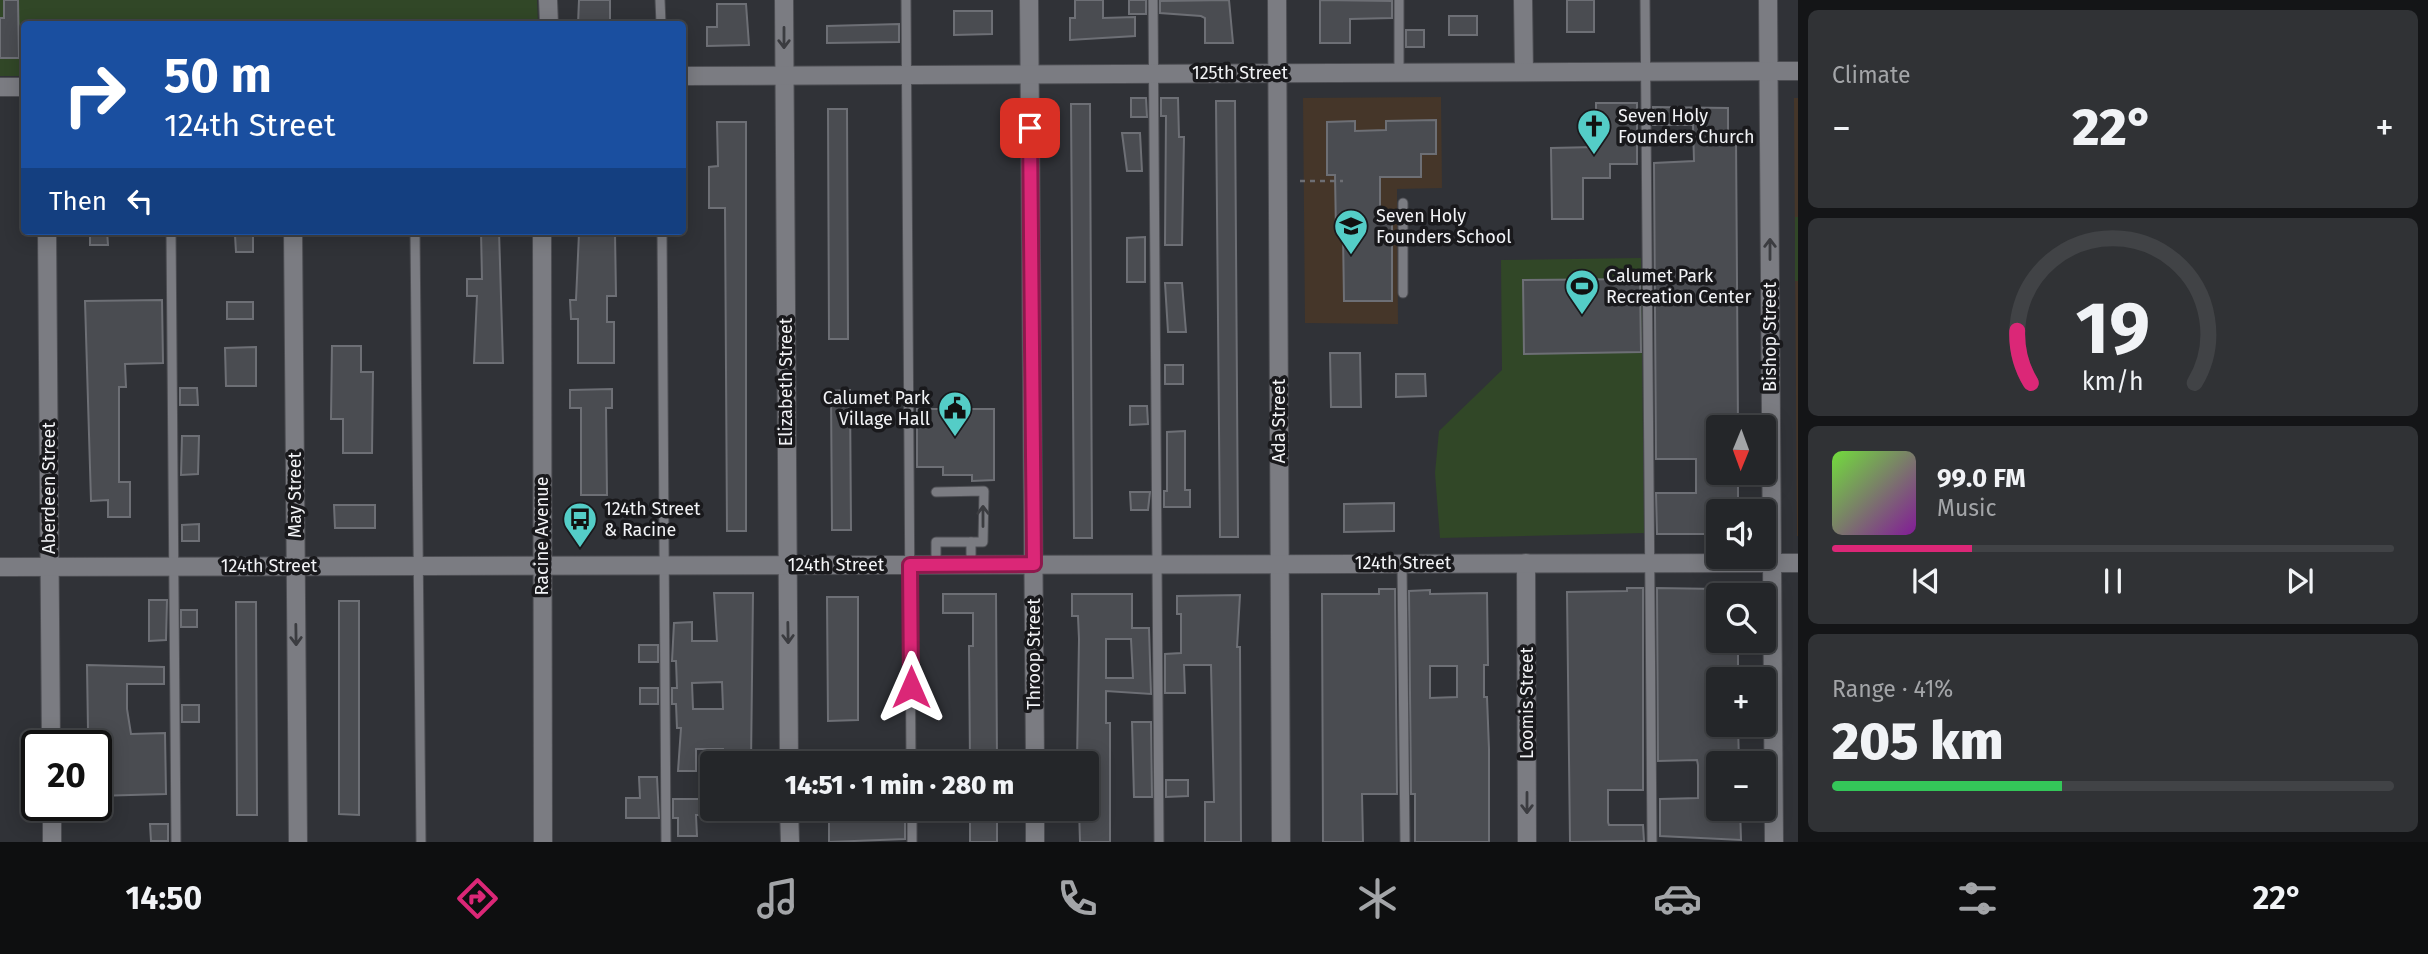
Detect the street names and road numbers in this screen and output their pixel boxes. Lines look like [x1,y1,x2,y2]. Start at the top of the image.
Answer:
street label: 125th Street [1192,62,1289,84]
street label: Bishop Street [1759,282,1781,392]
street label: Elizabeth Street [775,317,797,446]
street label: Ada Street [1268,378,1290,463]
street label: Aberdeen Street [38,422,60,554]
street label: May Street [284,452,306,538]
street label: Racine Avenue [531,476,553,596]
street label: 124th Street [1355,552,1452,574]
street label: 124th Street [788,554,885,576]
street label: 124th Street [221,555,318,577]
street label: Throop Street [1023,598,1045,710]
street label: Loomis Street [1516,646,1538,759]

